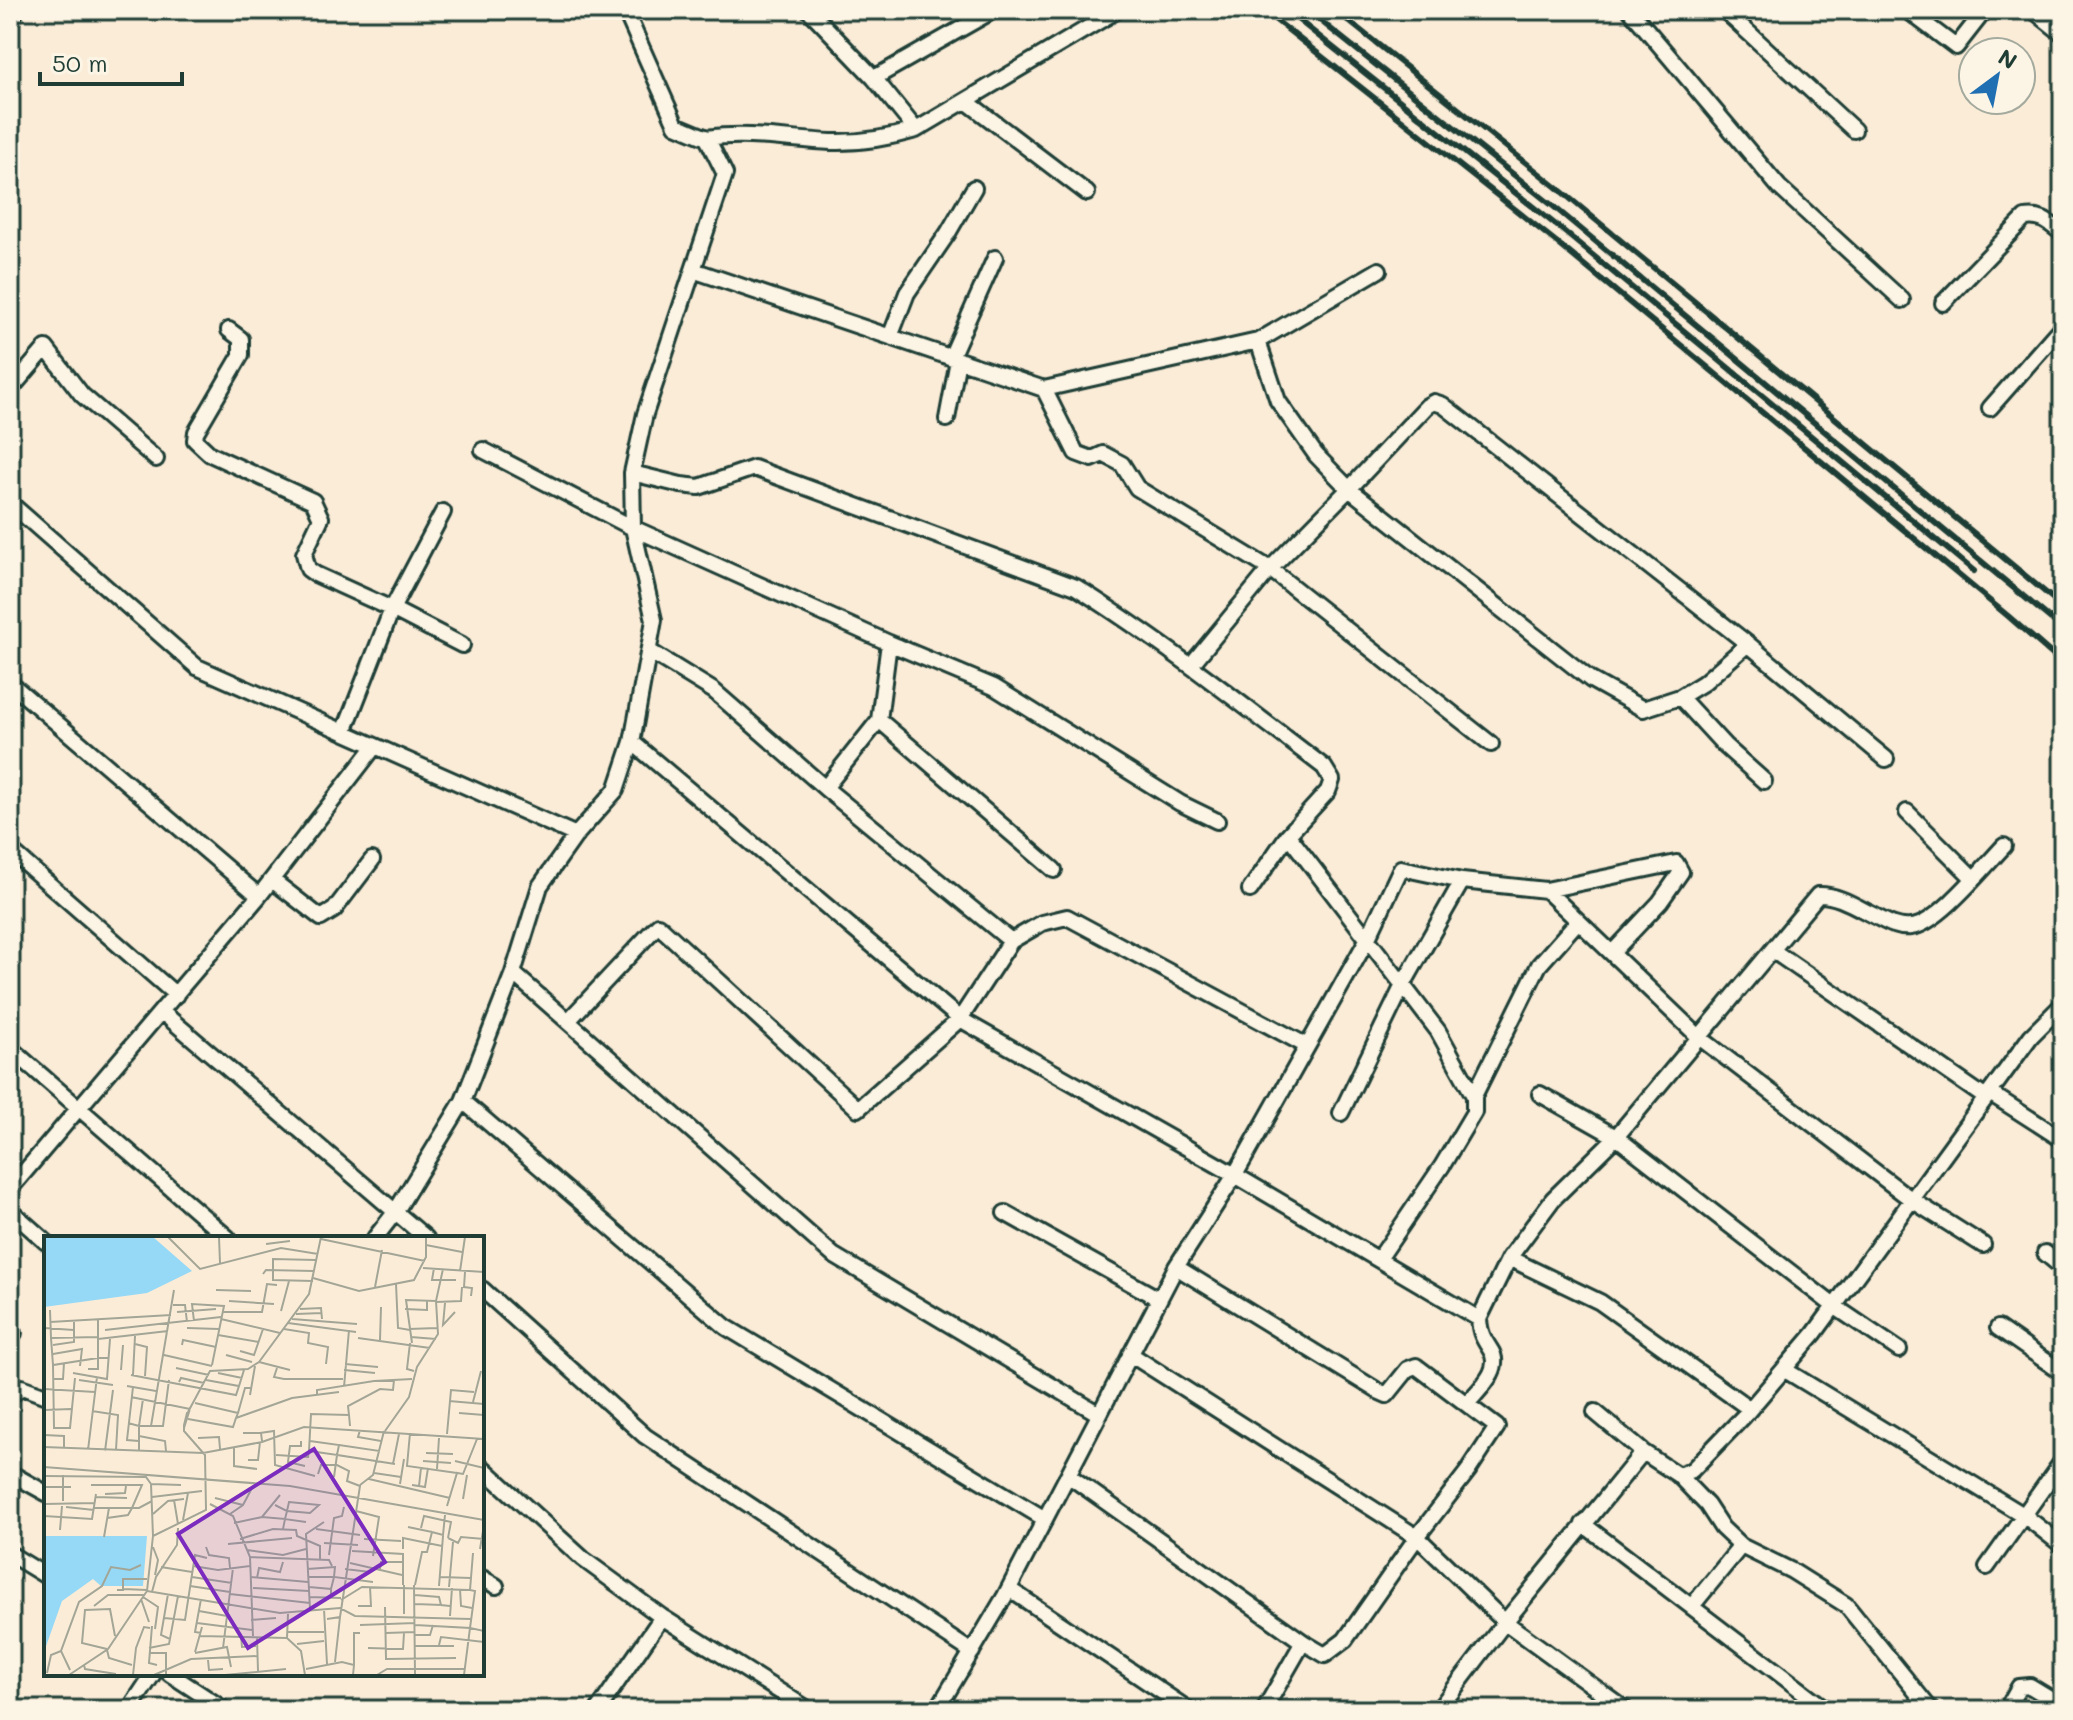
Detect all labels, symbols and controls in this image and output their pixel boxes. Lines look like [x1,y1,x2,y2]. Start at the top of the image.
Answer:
scale bar [40,36,182,86]
north arrow [1957,36,2037,116]
text: N [1993,42,2023,75]
text: 50 m [52,47,108,78]
inset map [44,1236,484,1676]

